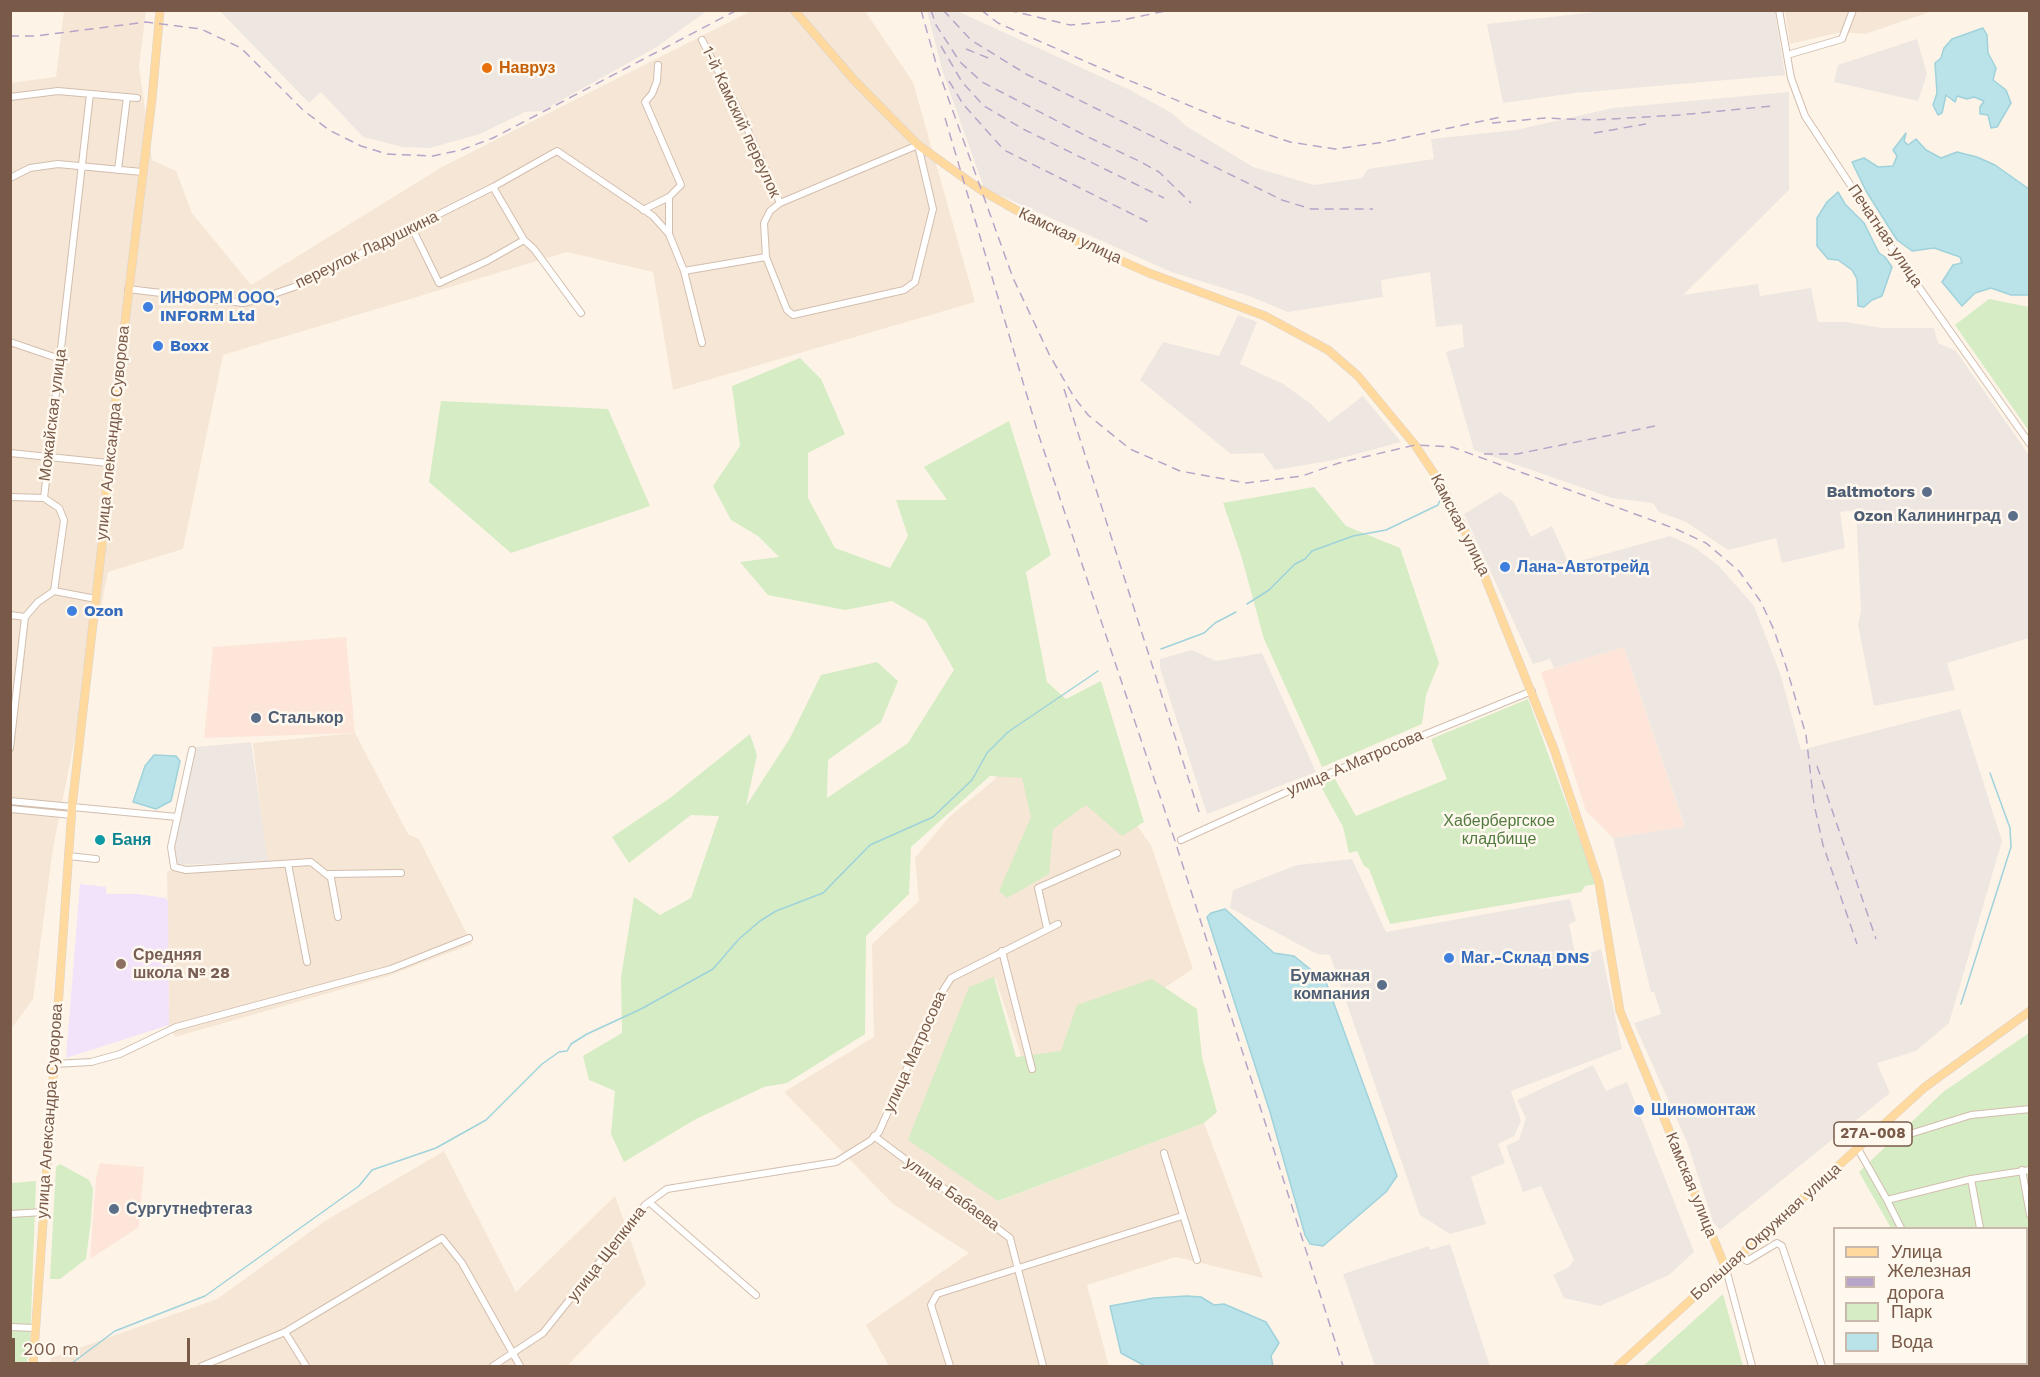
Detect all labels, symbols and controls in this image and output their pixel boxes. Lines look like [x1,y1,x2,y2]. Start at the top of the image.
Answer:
street label: 1-й Камский переулок [698,43,784,201]
place label: Навруз [499,58,555,78]
marker: Навруз [480,61,494,75]
street label: Печатная улица [1844,181,1926,291]
street label: Камская улица [1015,204,1125,268]
street label: переулок Ладушкина [292,207,442,293]
place label: ИНФОРМ ООО, INFORM Ltd [160,288,279,326]
marker: ИНФОРМ ООО, INFORM Ltd [141,300,155,314]
street label: улица Александра Суворова [92,325,134,541]
place label: Boxx [170,336,209,356]
marker: Boxx [151,339,165,353]
street label: Можайская улица [35,348,71,482]
street label: Камская улица [1426,471,1494,579]
place label: Baltmotors [1826,482,1915,502]
marker: Baltmotors [1920,485,1934,499]
place label: Ozon Калининград [1853,506,2001,526]
marker: Ozon Калининград [2006,509,2020,523]
place label: Лана-Автотрейд [1517,557,1649,577]
marker: Лана-Автотрейд [1498,560,1512,574]
place label: Ozon [84,601,123,621]
marker: Ozon [65,604,79,618]
place label: Сталькор [268,708,344,728]
marker: Сталькор [249,711,263,725]
street label: улица А.Матросова [1284,726,1426,800]
park label: Хабербергское кладбище [1443,811,1555,849]
place label: Баня [112,830,151,850]
marker: Баня [93,833,107,847]
place label: Средняя школа № 28 [133,945,230,983]
place label: Маг.-Склад DNS [1461,948,1589,968]
marker: Маг.-Склад DNS [1442,951,1456,965]
marker: Средняя школа № 28 [114,957,128,971]
place label: Бумажная компания [1290,966,1370,1004]
marker: Бумажная компания [1375,978,1389,992]
street label: улица Матросова [880,988,950,1116]
street label: улица Александра Суворова [33,1003,67,1219]
place label: Шиномонтаж [1651,1100,1755,1120]
marker: Шиномонтаж [1632,1103,1646,1117]
road number: 27А-008 [1834,1122,1912,1146]
street label: Камская улица [1661,1130,1721,1240]
street label: улица Бабаева [901,1153,1003,1235]
street label: Большая Окружная улица [1687,1159,1845,1305]
place label: Сургутнефтегаз [126,1199,252,1219]
marker: Сургутнефтегаз [107,1202,121,1216]
street label: улица Щепкина [564,1203,650,1305]
legend [1833,1227,2028,1365]
text: Улица [1891,1241,1942,1262]
text: Железная дорога [1887,1260,1971,1303]
text: Парк [1891,1301,1932,1322]
scale bar [15,1326,194,1364]
text: Вода [1891,1331,1933,1352]
text: 200 m [23,1338,79,1359]

